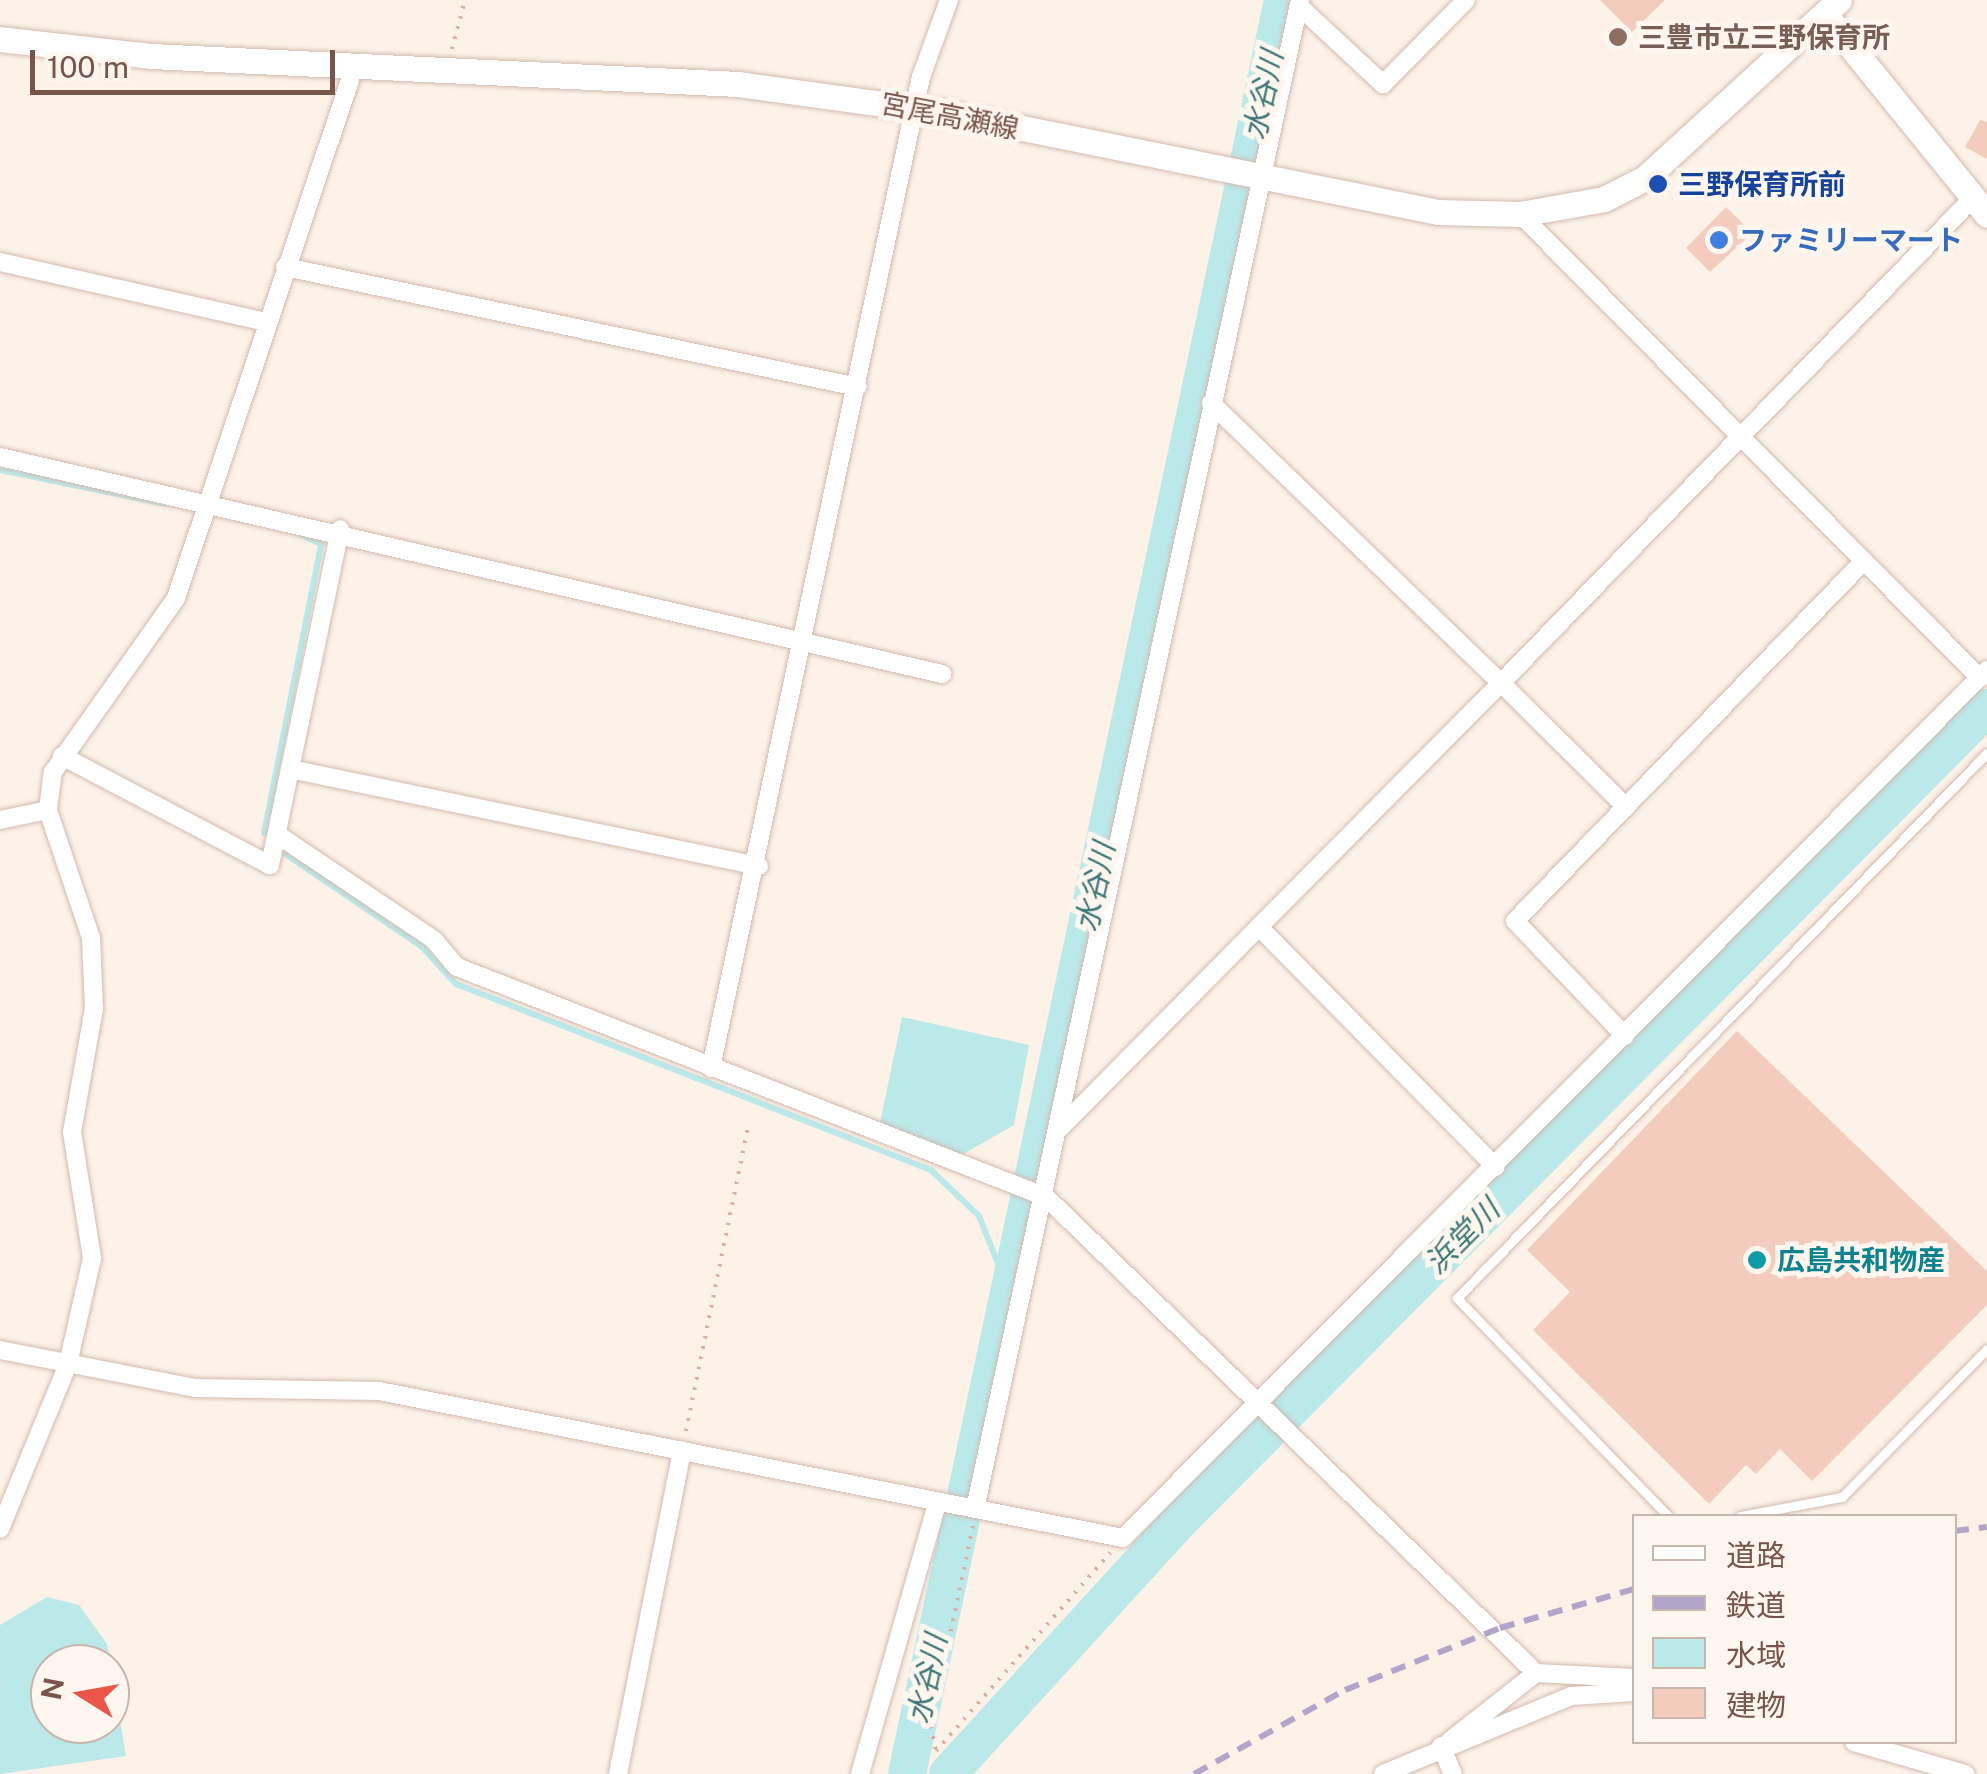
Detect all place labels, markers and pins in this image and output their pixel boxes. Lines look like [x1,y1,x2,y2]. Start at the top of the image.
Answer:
place label: 三豊市立三野保育所 [1638,20,1890,54]
marker: 三豊市立三野保育所 [1607,26,1629,48]
place label: 三野保育所前 [1678,167,1846,201]
marker: 三野保育所前 [1647,173,1669,195]
place label: ファミリーマート [1739,223,1963,257]
marker: ファミリーマート [1708,229,1730,251]
place label: 広島共和物産 [1777,1243,1945,1277]
marker: 広島共和物産 [1746,1249,1768,1271]

